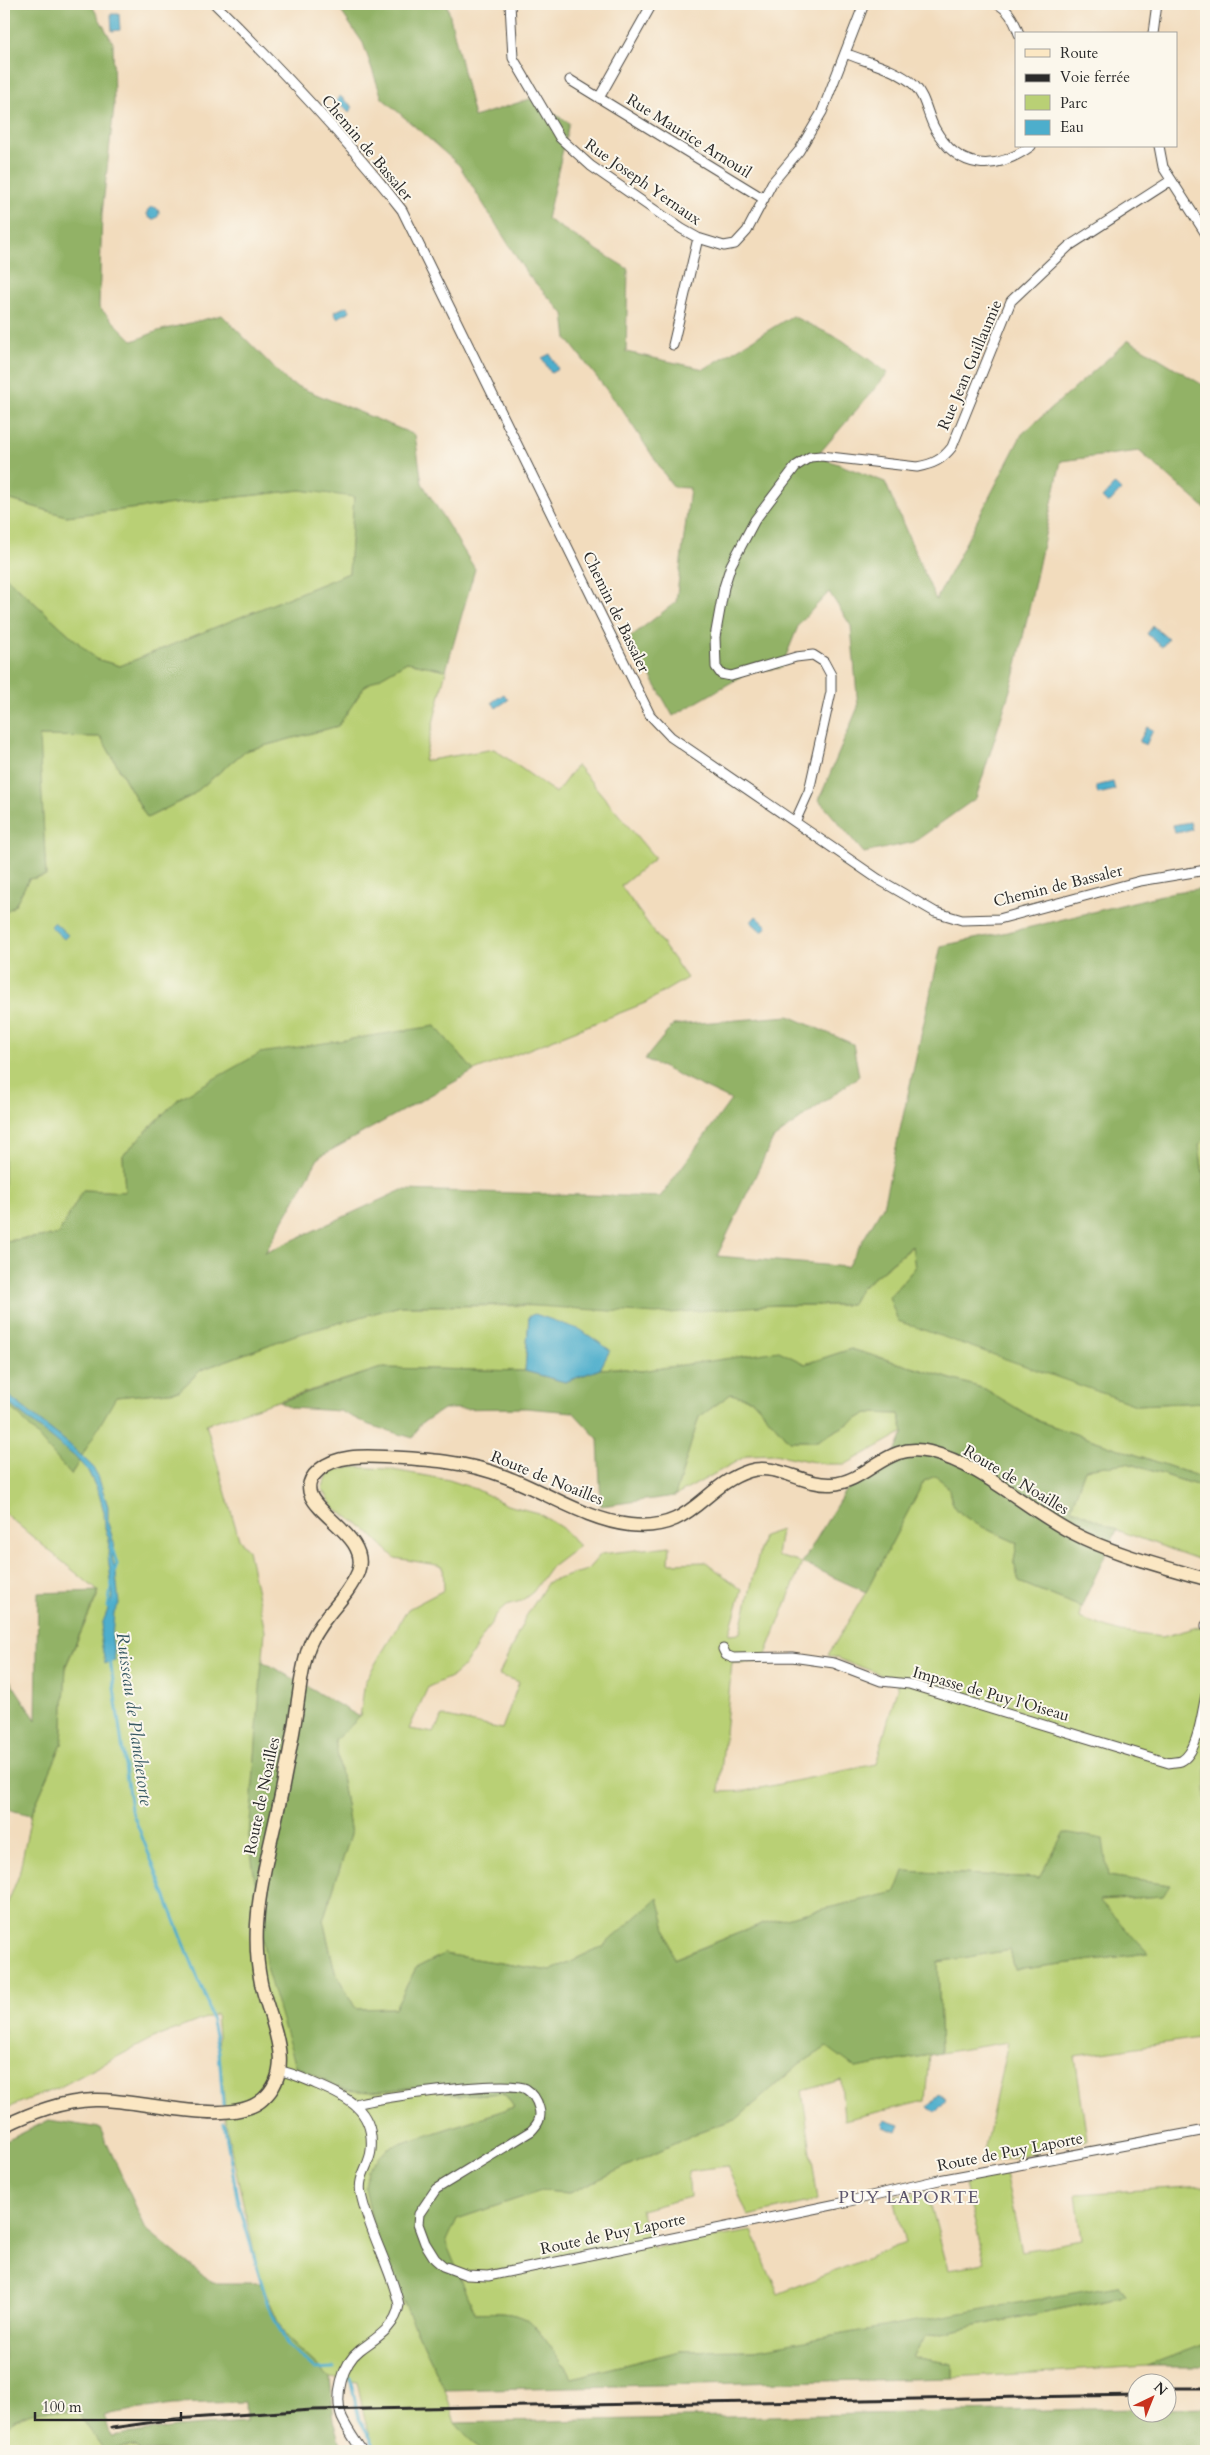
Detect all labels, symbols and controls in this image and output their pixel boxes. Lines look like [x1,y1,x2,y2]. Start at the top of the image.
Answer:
legend [1015,32,1178,148]
text: Route [1060,43,1098,63]
text: Voie ferrée [1060,67,1130,87]
street label: Rue Maurice Arnouil [622,89,756,183]
street label: Chemin de Bassaler [316,90,418,206]
text: Parc [1060,93,1088,113]
text: Eau [1060,117,1084,137]
street label: Rue Joseph Yernaux [580,134,706,230]
street label: Rue Jean Guillaumie [933,296,1007,434]
street label: Chemin de Bassaler [577,548,655,676]
street label: Chemin de Bassaler [991,859,1125,913]
street label: Route de Noailles [959,1440,1073,1520]
street label: Route de Noailles [487,1445,607,1511]
water label: Ruisseau de Planchetorte [109,1631,159,1808]
street label: Impasse de Puy l'Oiseau [910,1661,1072,1727]
street label: Route de Noailles [239,1735,285,1857]
street label: Route de Puy Laporte [935,2127,1085,2177]
district label: PUY LAPORTE [838,2185,980,2210]
street label: Route de Puy Laporte [538,2208,688,2260]
north arrow [1128,2372,1178,2422]
text: N [1150,2378,1171,2400]
scale bar [35,2390,181,2422]
text: 100 m [42,2397,82,2417]

